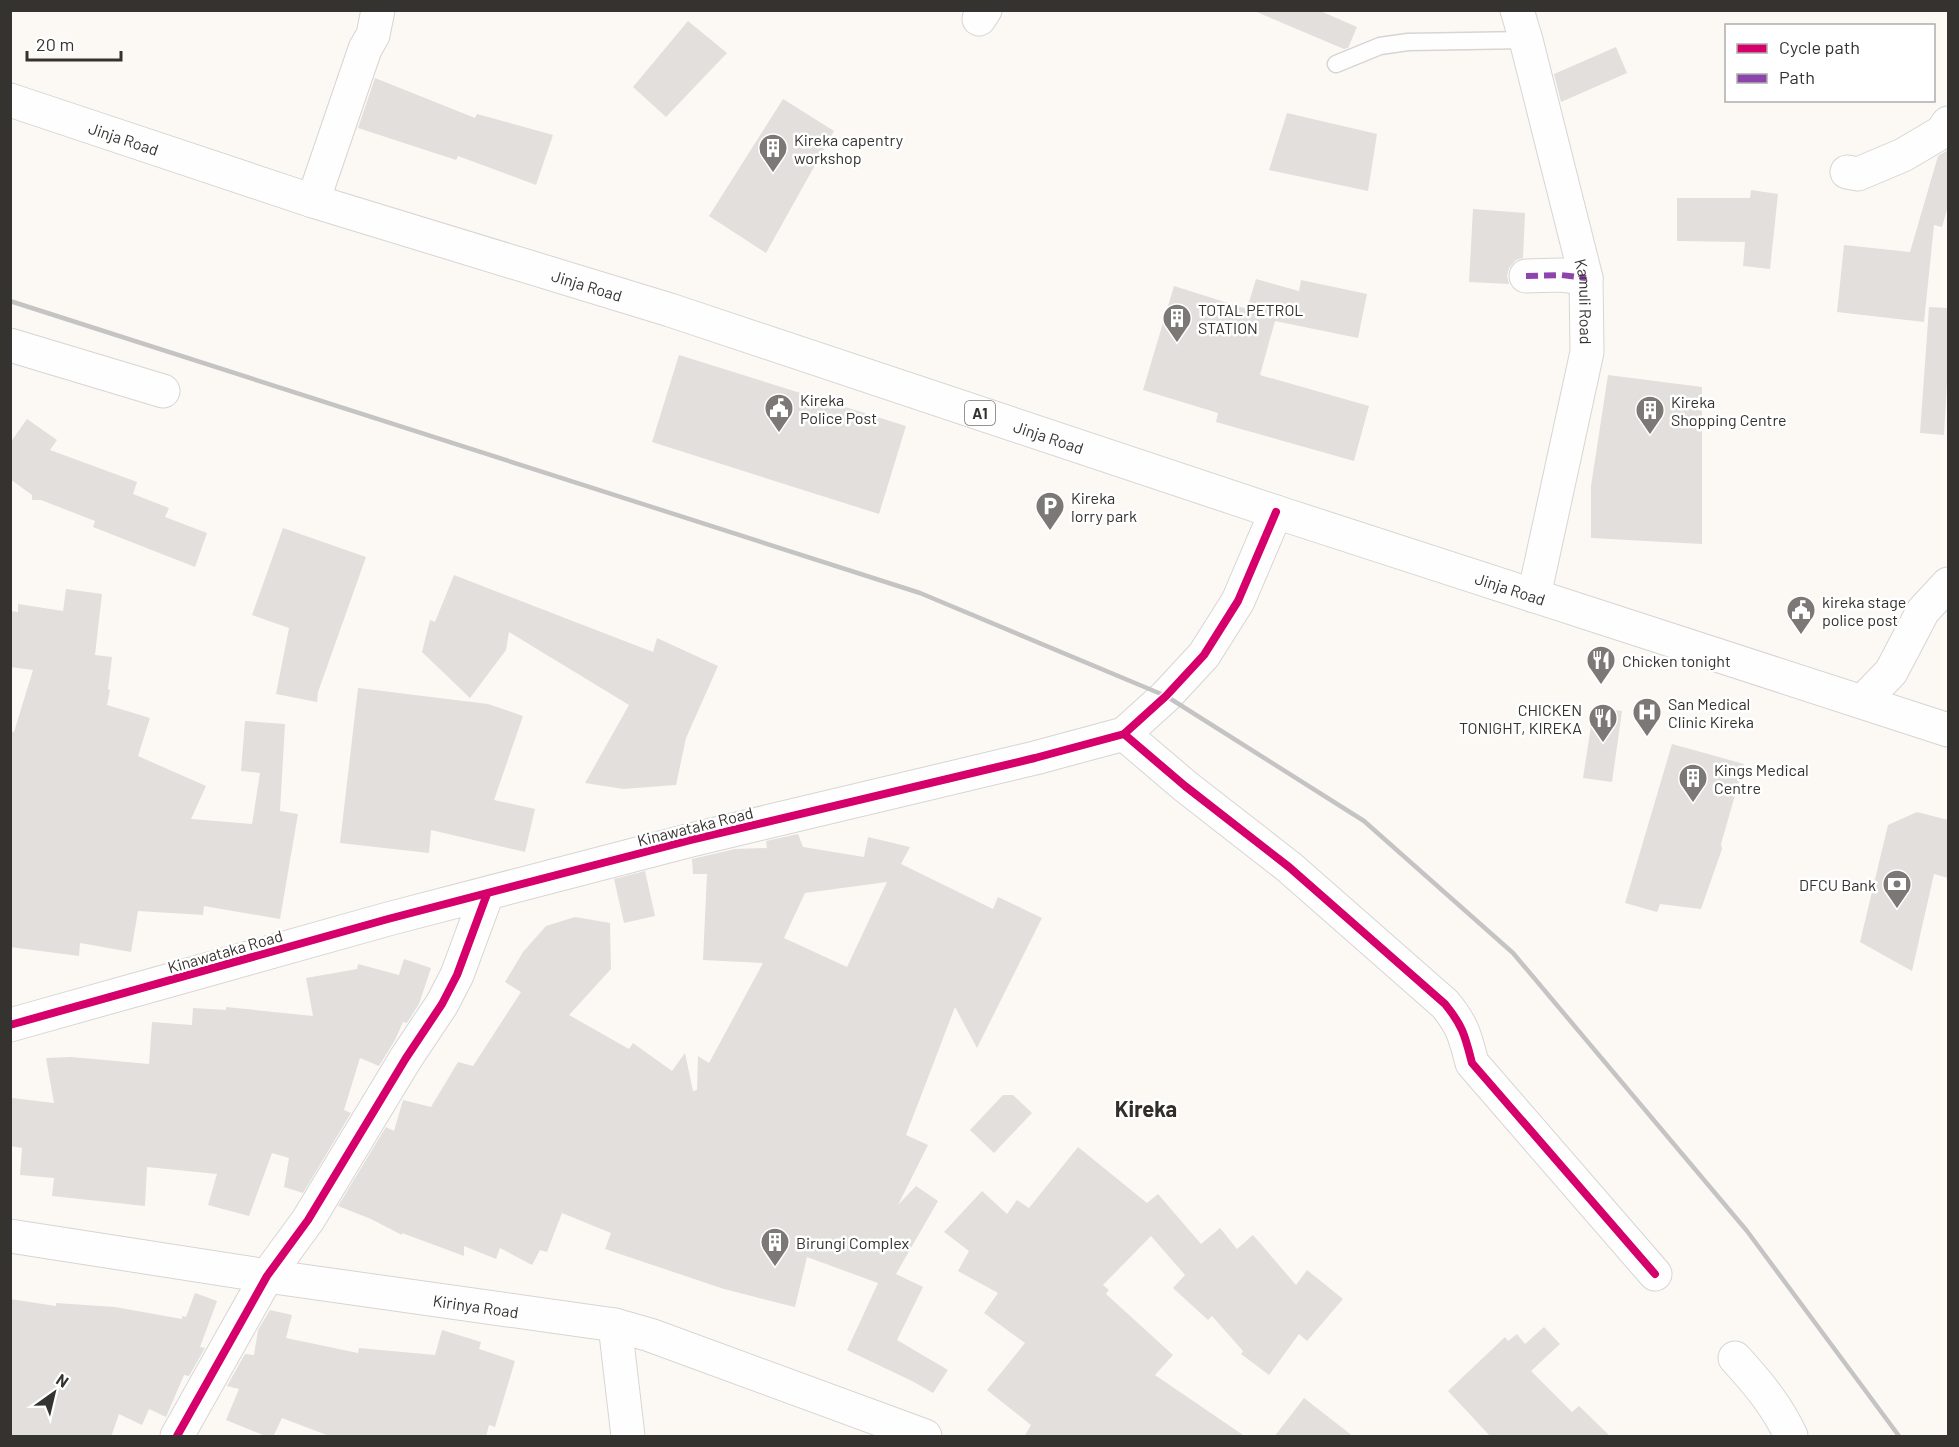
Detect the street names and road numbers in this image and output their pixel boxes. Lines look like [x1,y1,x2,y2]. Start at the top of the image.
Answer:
street label: Jinja Road [86,117,161,158]
street label: Kamuli Road [1572,256,1596,344]
street label: Jinja Road [550,265,625,304]
road number: A1 [965,401,995,425]
street label: Jinja Road [1011,416,1086,457]
street label: Jinja Road [1473,568,1548,608]
street label: Kinawataka Road [635,802,755,850]
street label: Kinawataka Road [165,926,285,976]
street label: Kirinya Road [432,1290,520,1321]

